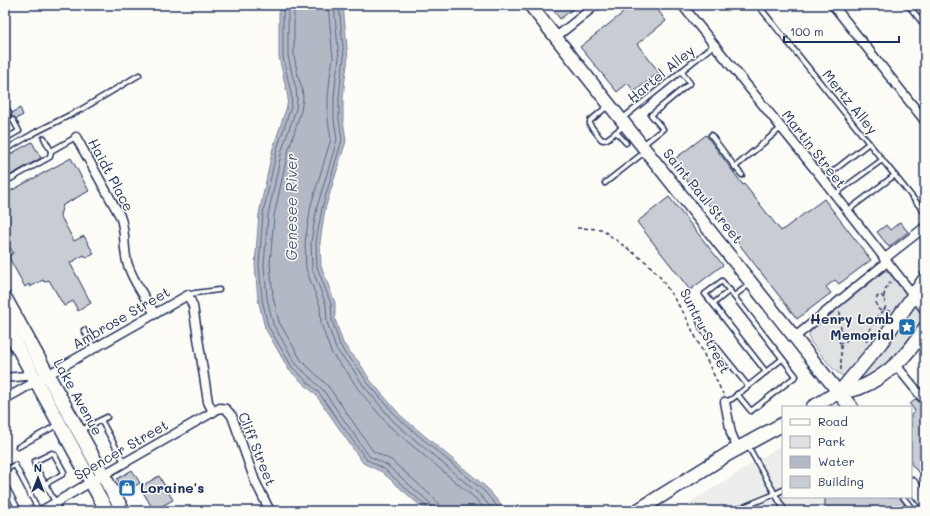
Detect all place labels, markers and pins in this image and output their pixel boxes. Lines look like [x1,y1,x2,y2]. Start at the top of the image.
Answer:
place label: Henry Lomb Memorial [810,309,894,344]
place icon: Henry Lomb Memorial [897,317,917,337]
shop icon: Loraine's [117,478,137,498]
place label: Loraine's [140,478,204,497]

